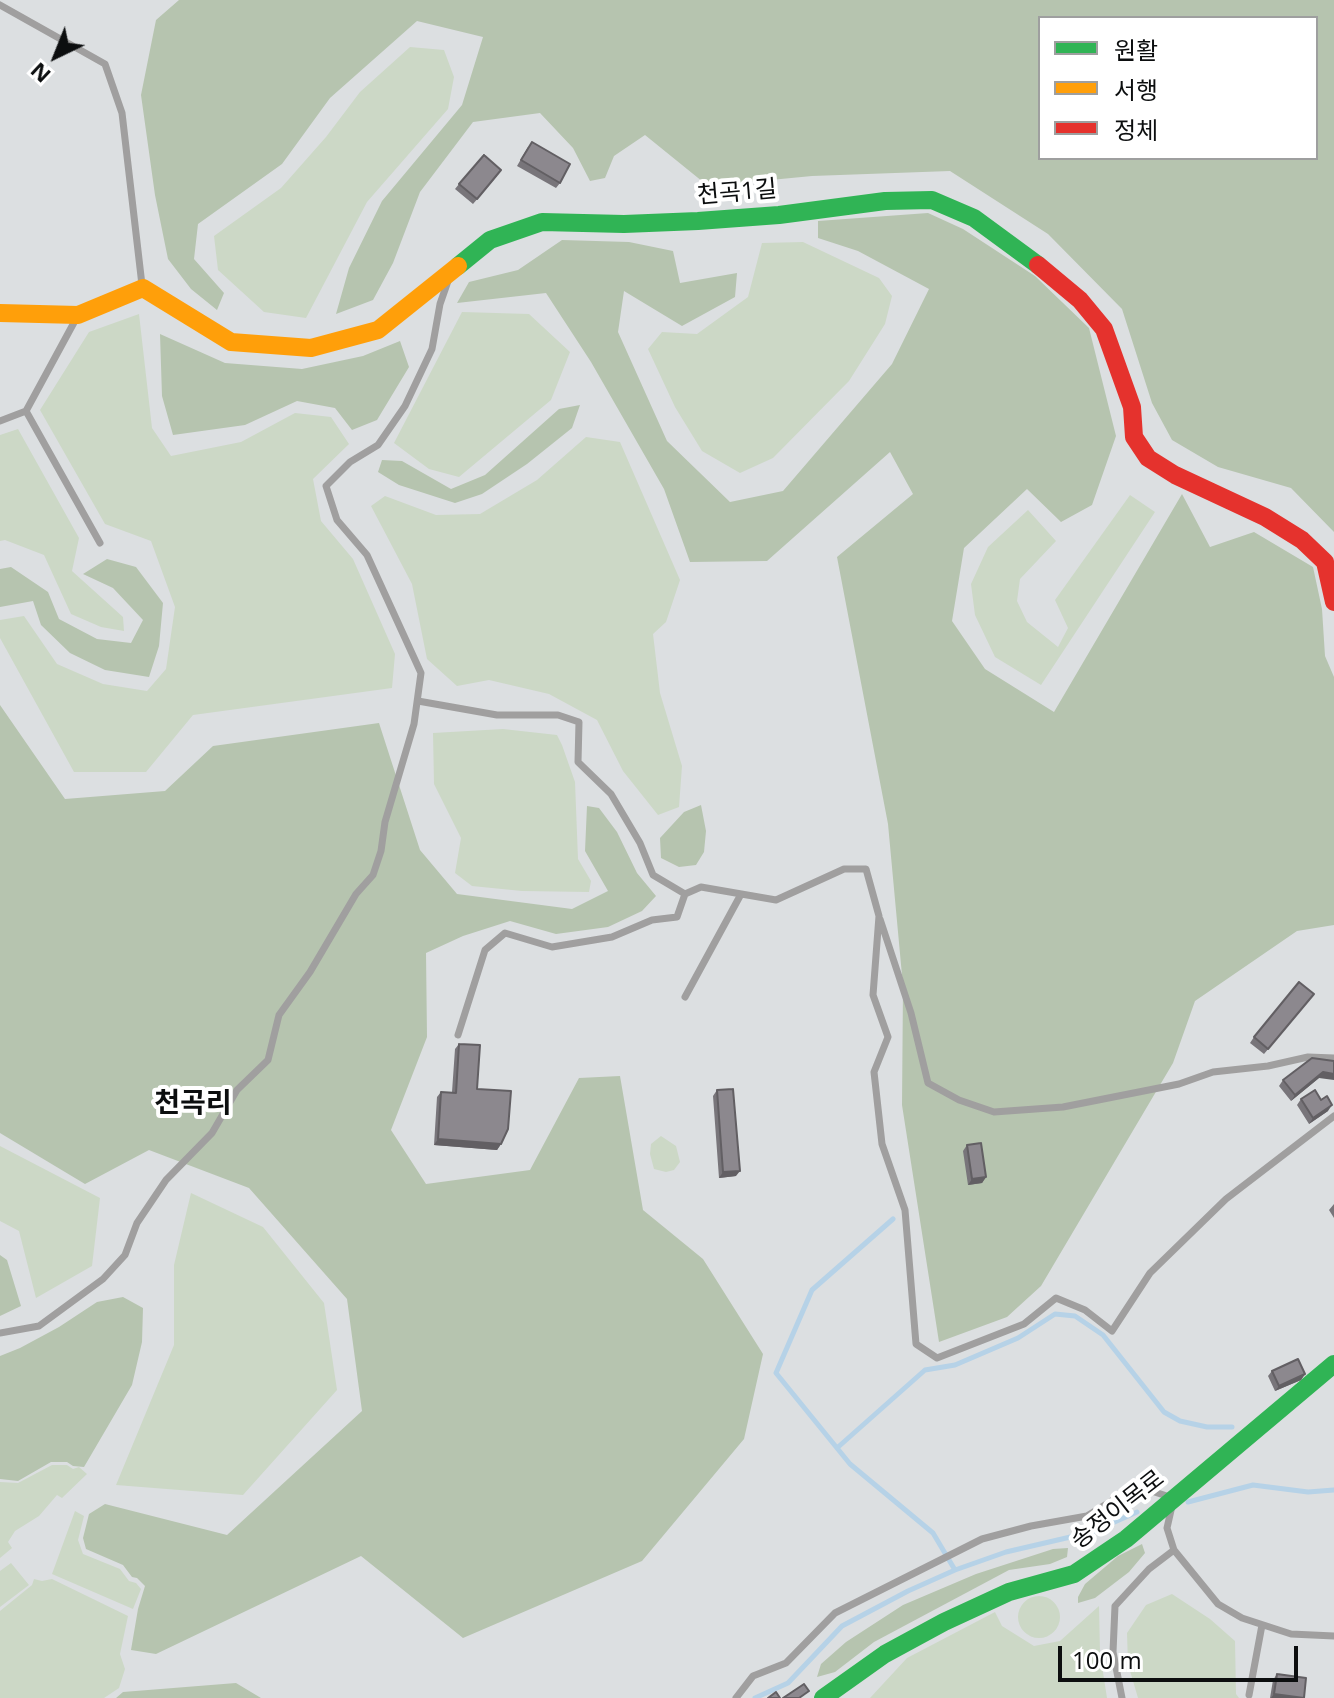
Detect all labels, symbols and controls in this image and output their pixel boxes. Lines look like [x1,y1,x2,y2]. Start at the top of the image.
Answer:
north arrow [16,16,96,96]
legend [1038,16,1318,160]
text: 원활 [1114,33,1158,66]
text: N [23,56,56,91]
text: 서행 [1114,73,1158,106]
text: 정체 [1114,113,1158,146]
street label: 천곡1길 [696,175,778,211]
district label: 천곡리 [154,1087,232,1121]
street label: 송정이목로 [1066,1465,1170,1555]
scale bar [1062,1630,1302,1680]
text: 100 m [1072,1643,1142,1676]

